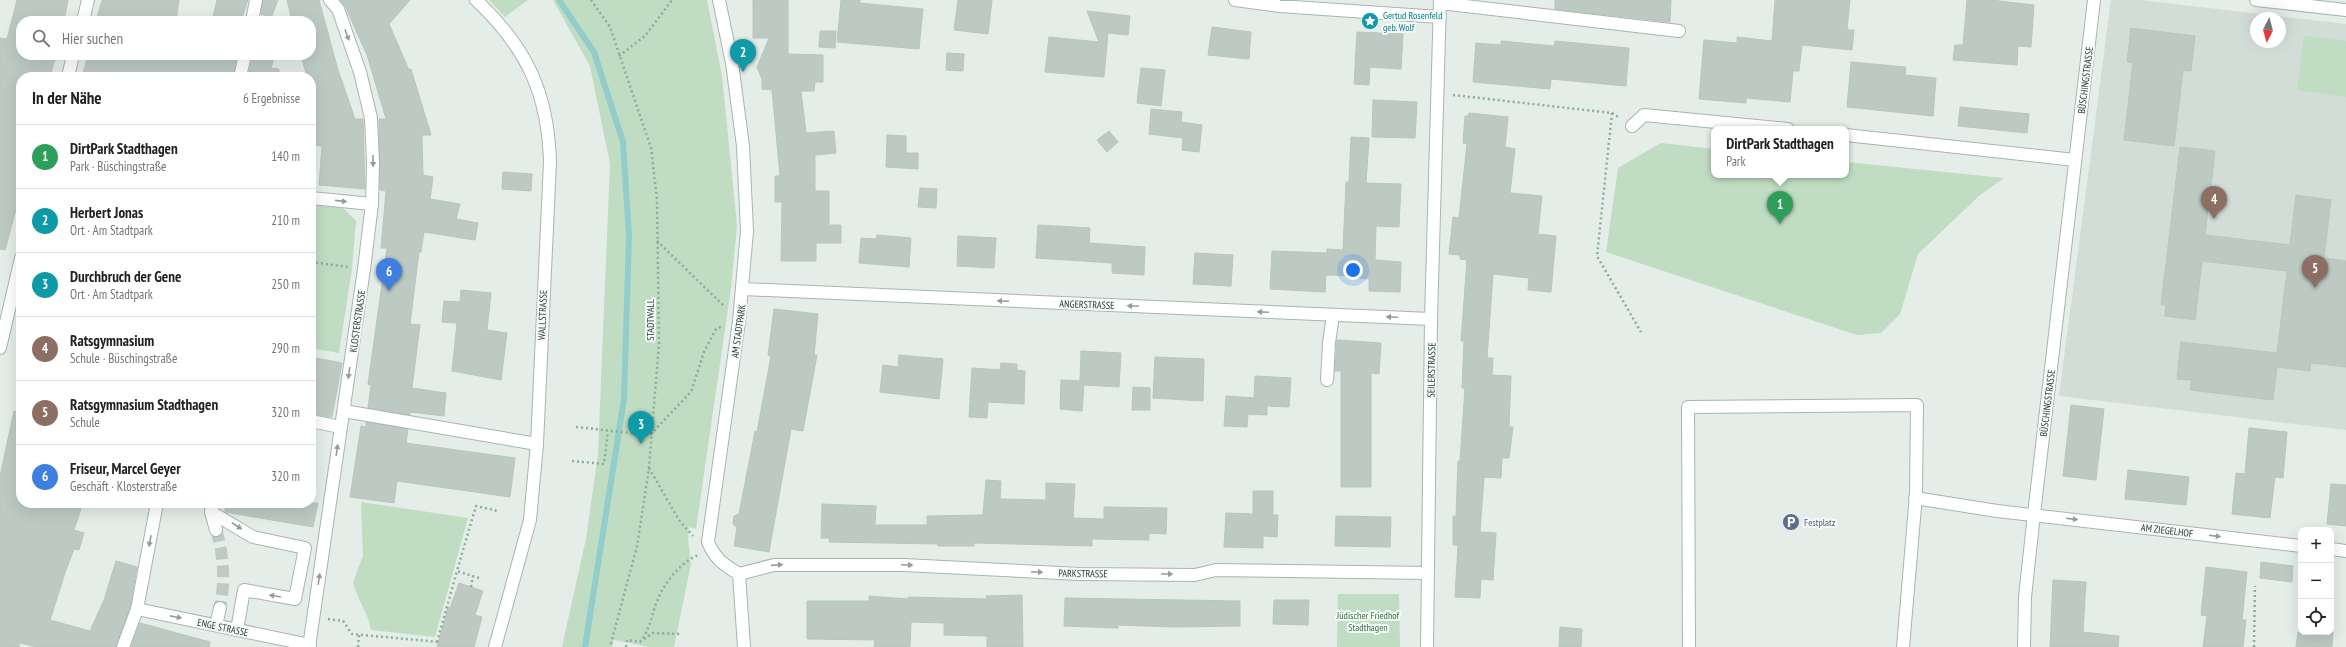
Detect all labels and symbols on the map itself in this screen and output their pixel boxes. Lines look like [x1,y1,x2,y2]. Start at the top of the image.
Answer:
place label: Gertud Rosenfeld geb. Wolf [1383,9,1442,34]
place icon: Gertud Rosenfeld geb. Wolf [1360,11,1380,31]
north arrow [2250,12,2286,48]
one-way arrow [344,29,350,41]
pin: 2 [730,39,756,72]
street label: BÜSCHINGSTRASSE [2075,46,2096,114]
one-way arrow [370,155,376,168]
pin: 4 [2201,186,2227,219]
pin: 1 [1767,191,1793,224]
one-way arrow [335,198,347,204]
pin: 5 [2302,255,2328,288]
pin: 6 [376,258,402,291]
your location [1343,260,1363,280]
street label: KLOSTERSTRASSE [347,289,368,353]
street label: WALLSTRASSE [535,290,550,340]
one-way arrow [997,297,1009,304]
street label: ANGERSTRASSE [1059,297,1115,312]
street label: STADTWALL [644,298,657,341]
street label: AM STADTPARK [728,303,749,359]
one-way arrow [1126,303,1139,309]
one-way arrow [1257,308,1269,315]
one-way arrow [1386,314,1398,321]
street label: SEILERSTRASSE [1425,342,1438,398]
one-way arrow [346,367,352,380]
street label: BÜSCHINGSTRASSE [2037,369,2058,437]
pin: 3 [628,411,654,444]
one-way arrow [334,444,340,456]
parking icon: Festplatz [1781,512,1801,532]
one-way arrow [2066,515,2078,522]
place label: Festplatz [1804,516,1836,529]
street label: AM ZIEGELHOF [2140,521,2194,540]
one-way arrow [231,523,243,530]
one-way arrow [2209,532,2221,539]
one-way arrow [147,535,153,547]
one-way arrow [771,562,783,569]
one-way arrow [901,562,914,568]
street label: PARKSTRASSE [1058,567,1108,580]
one-way arrow [1031,568,1043,575]
one-way arrow [1161,571,1174,577]
one-way arrow [316,573,322,585]
one-way arrow [269,592,281,598]
park label: Jüdischer Friedhof Stadthagen [1336,609,1400,634]
one-way arrow [169,615,182,621]
street label: ENGE STRASSE [196,616,250,639]

